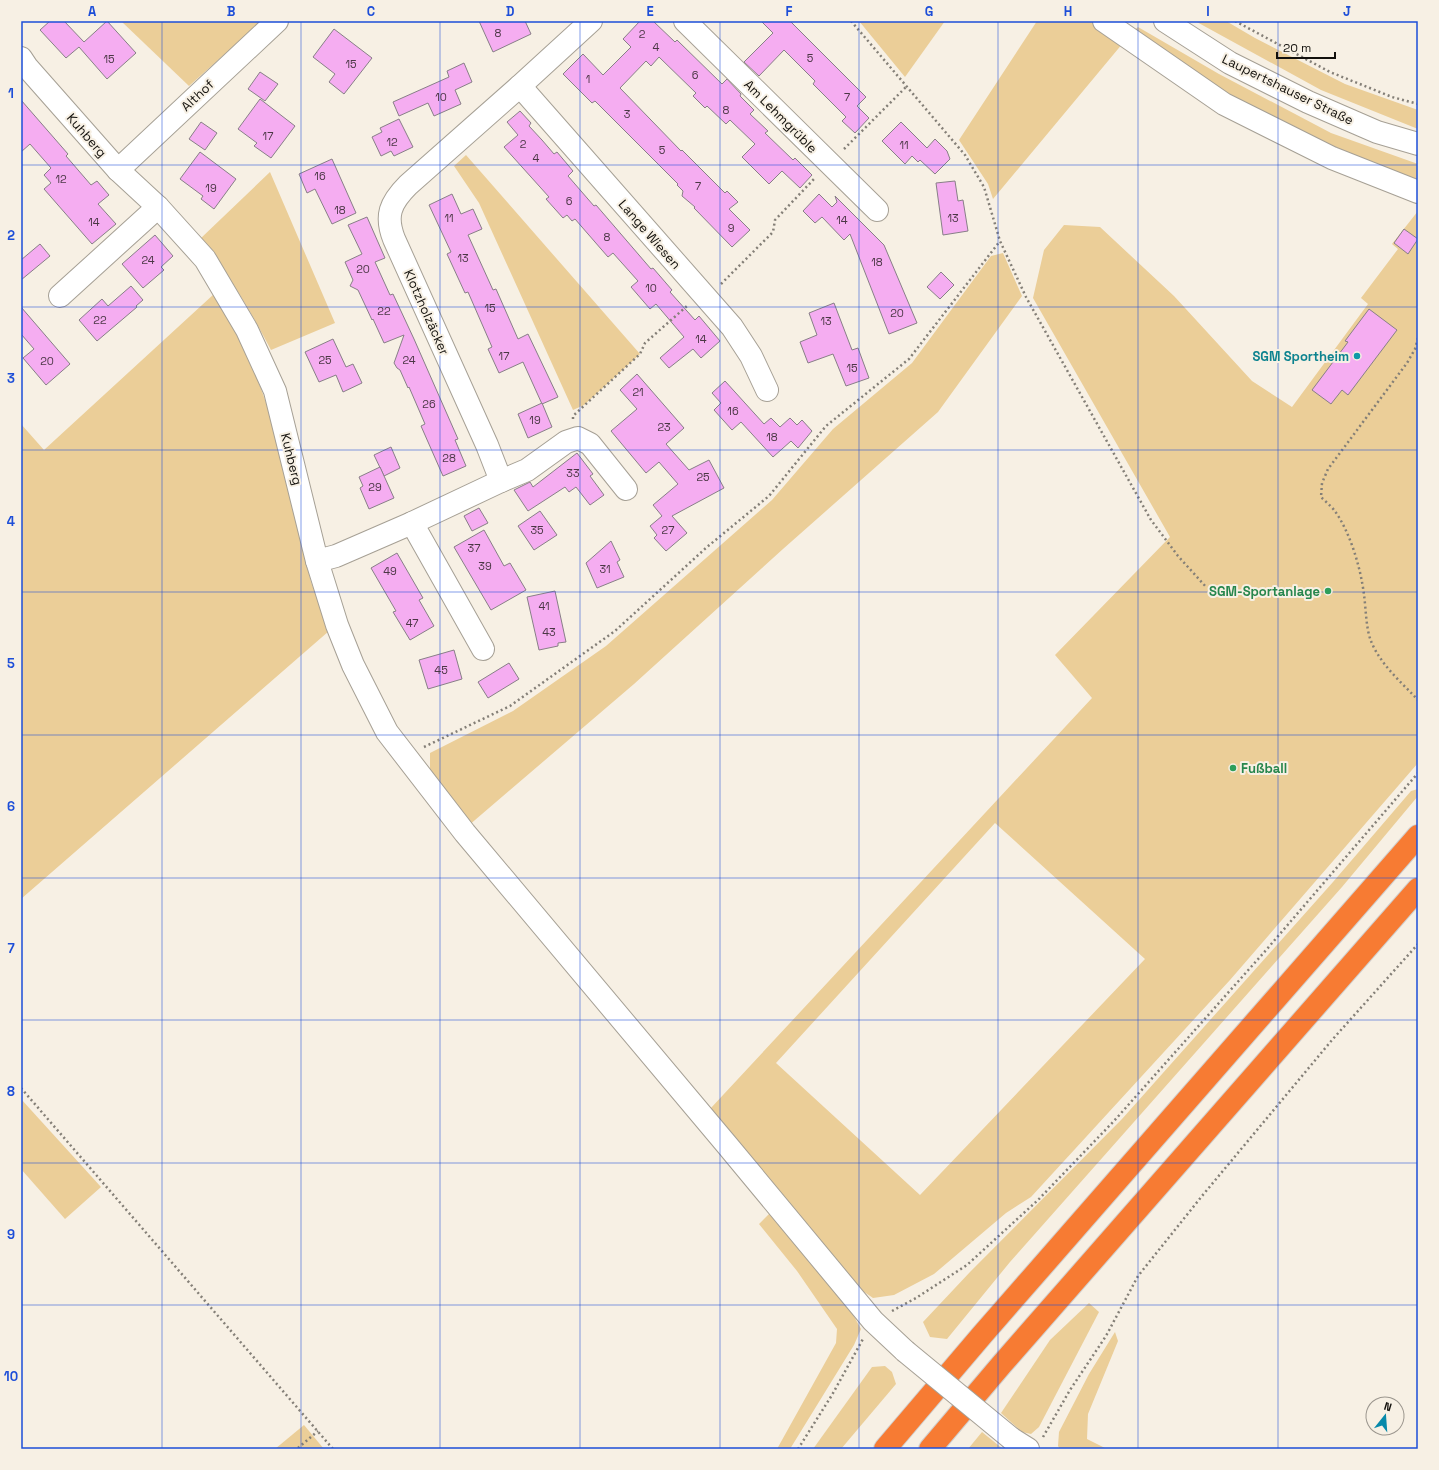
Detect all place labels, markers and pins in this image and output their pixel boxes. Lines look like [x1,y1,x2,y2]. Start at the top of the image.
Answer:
place label: SGM Sportheim [1252,348,1349,365]
marker: SGM Sportheim [1352,351,1362,361]
place label: SGM-Sportanlage [1209,583,1320,600]
marker: SGM-Sportanlage [1323,586,1333,596]
place label: Fußball [1241,760,1287,777]
marker: Fußball [1228,763,1238,773]

